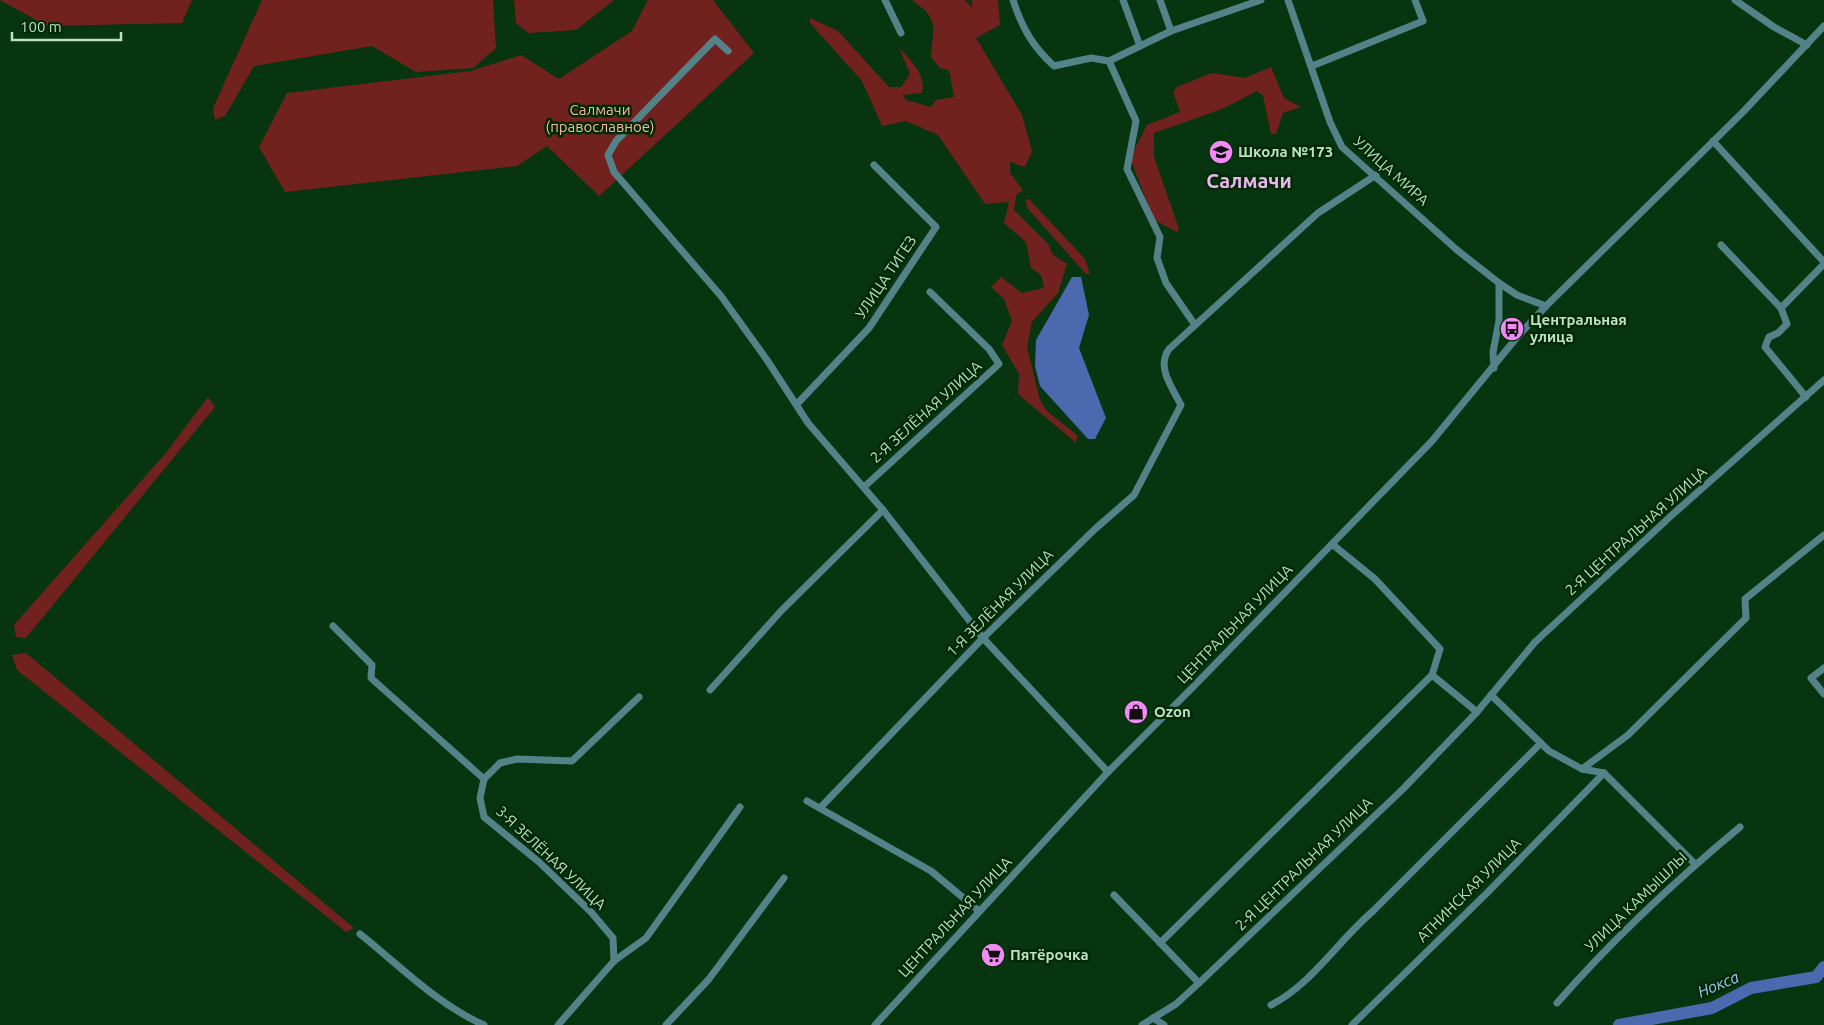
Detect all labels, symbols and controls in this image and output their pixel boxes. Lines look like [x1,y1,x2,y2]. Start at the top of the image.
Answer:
scale bar [12,10,121,42]
text: 100 m [20,18,62,35]
park label: Салмачи (православное) [545,101,655,135]
street label: УЛИЦА МИРА [1350,133,1432,209]
school or university icon: Школа №173 [1208,139,1234,165]
place label: Школа №173 [1238,143,1333,160]
district label: Салмачи [1206,169,1292,192]
street label: УЛИЦА ТИГЕЗ [852,232,920,321]
place label: Центральная улица [1530,311,1627,345]
bus stop icon: Центральная улица [1499,316,1525,342]
street label: 2-Я ЗЕЛЁНАЯ УЛИЦА [867,357,985,466]
street label: 2-Я ЦЕНТРАЛЬНАЯ УЛИЦА [1562,463,1710,598]
street label: 1-Я ЗЕЛЁНАЯ УЛИЦА [943,546,1057,660]
street label: ЦЕНТРАЛЬНАЯ УЛИЦА [1174,561,1296,686]
shop icon: Ozon [1123,699,1149,725]
place label: Ozon [1154,703,1191,720]
street label: 2-Я ЦЕНТРАЛЬНАЯ УЛИЦА [1232,793,1376,934]
street label: 3-Я ЗЕЛЁНАЯ УЛИЦА [493,802,610,913]
street label: АТНИНСКАЯ УЛИЦА [1413,834,1524,945]
street label: УЛИЦА КАМЫШЛЫ [1581,849,1690,955]
street label: ЦЕНТРАЛЬНАЯ УЛИЦА [894,853,1015,980]
supermarket icon: Пятёрочка [980,942,1006,968]
place label: Пятёрочка [1010,946,1089,963]
water label: Нокса [1695,967,1742,1001]

